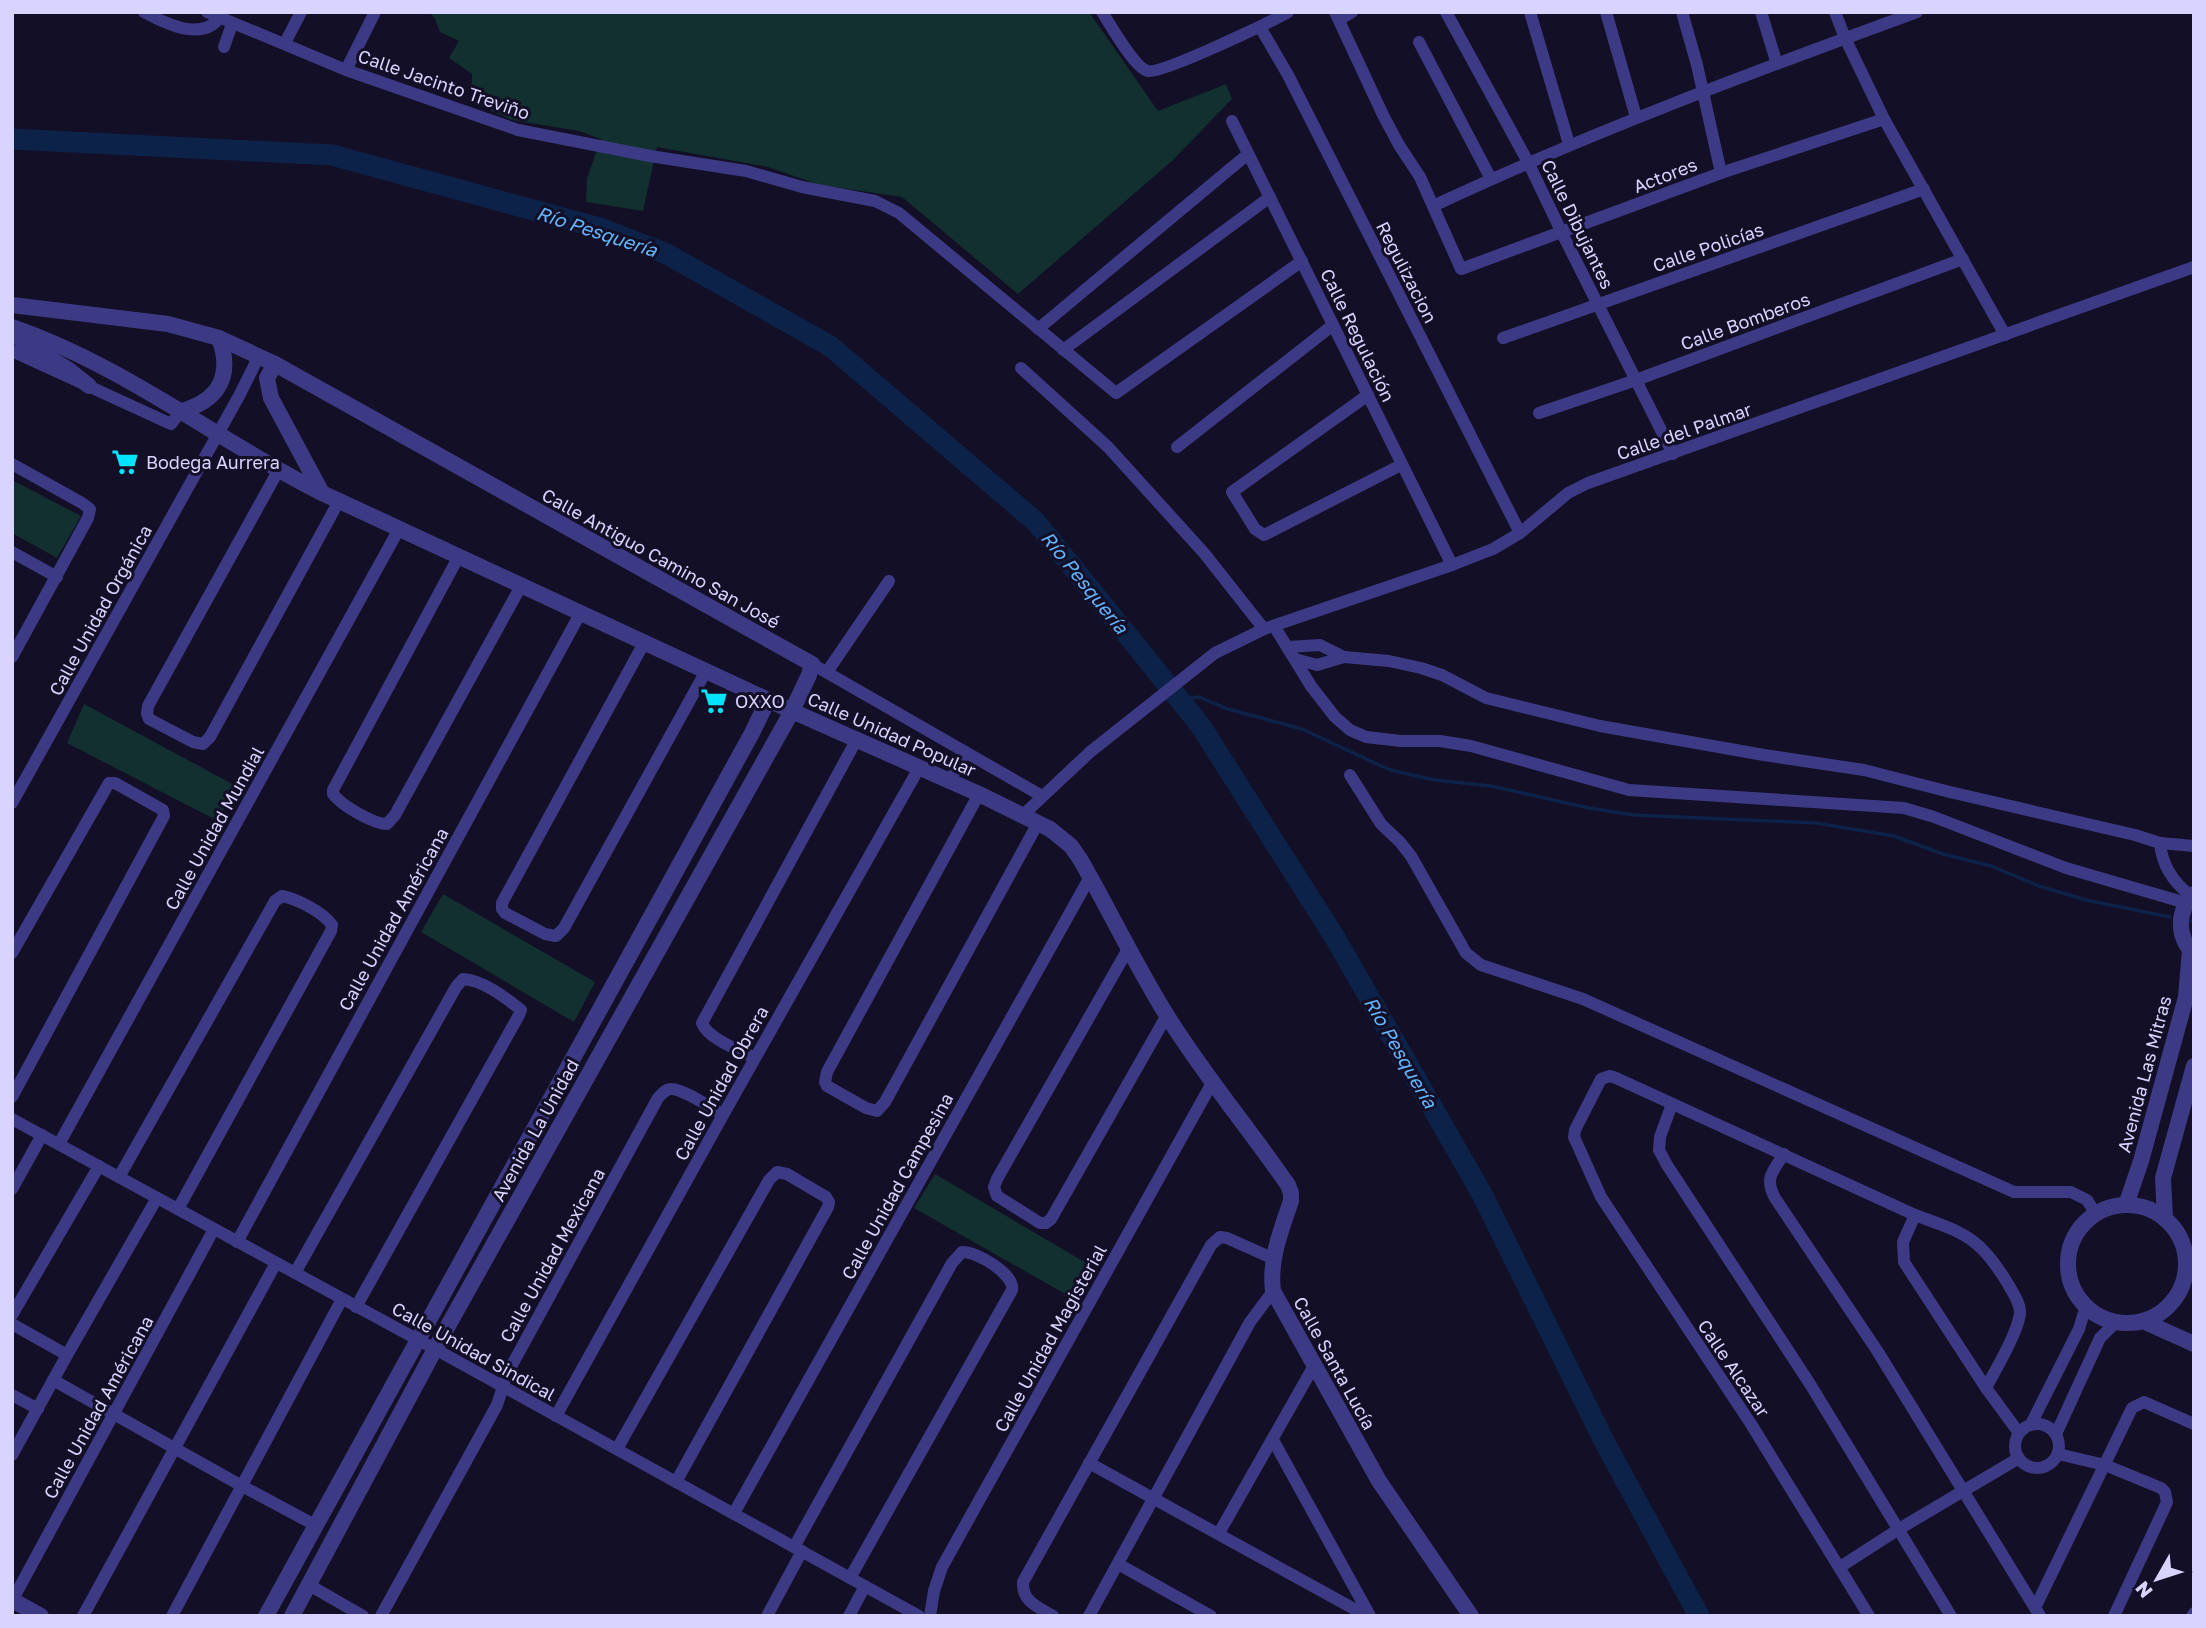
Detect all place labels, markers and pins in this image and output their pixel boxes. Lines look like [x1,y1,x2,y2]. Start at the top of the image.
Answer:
supermarket icon: Bodega Aurrera [110,447,140,477]
place label: Bodega Aurrera [146,451,280,473]
supermarket icon: OXXO [699,686,729,716]
place label: OXXO [735,690,785,712]

